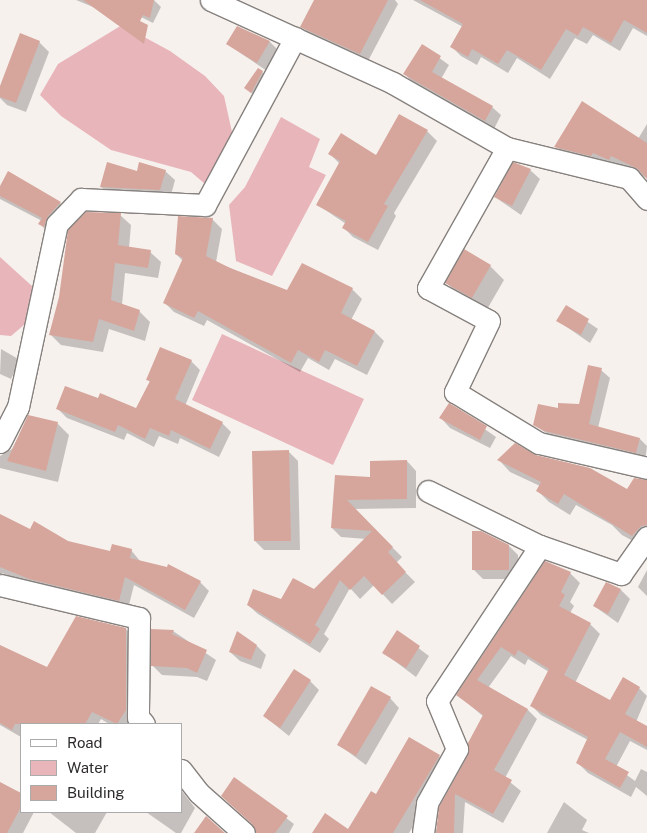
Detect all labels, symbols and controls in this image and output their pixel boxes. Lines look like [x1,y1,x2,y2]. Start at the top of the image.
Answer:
legend [20,723,182,813]
text: Road [67,734,103,751]
text: Water [67,759,109,776]
text: Building [67,784,125,801]

